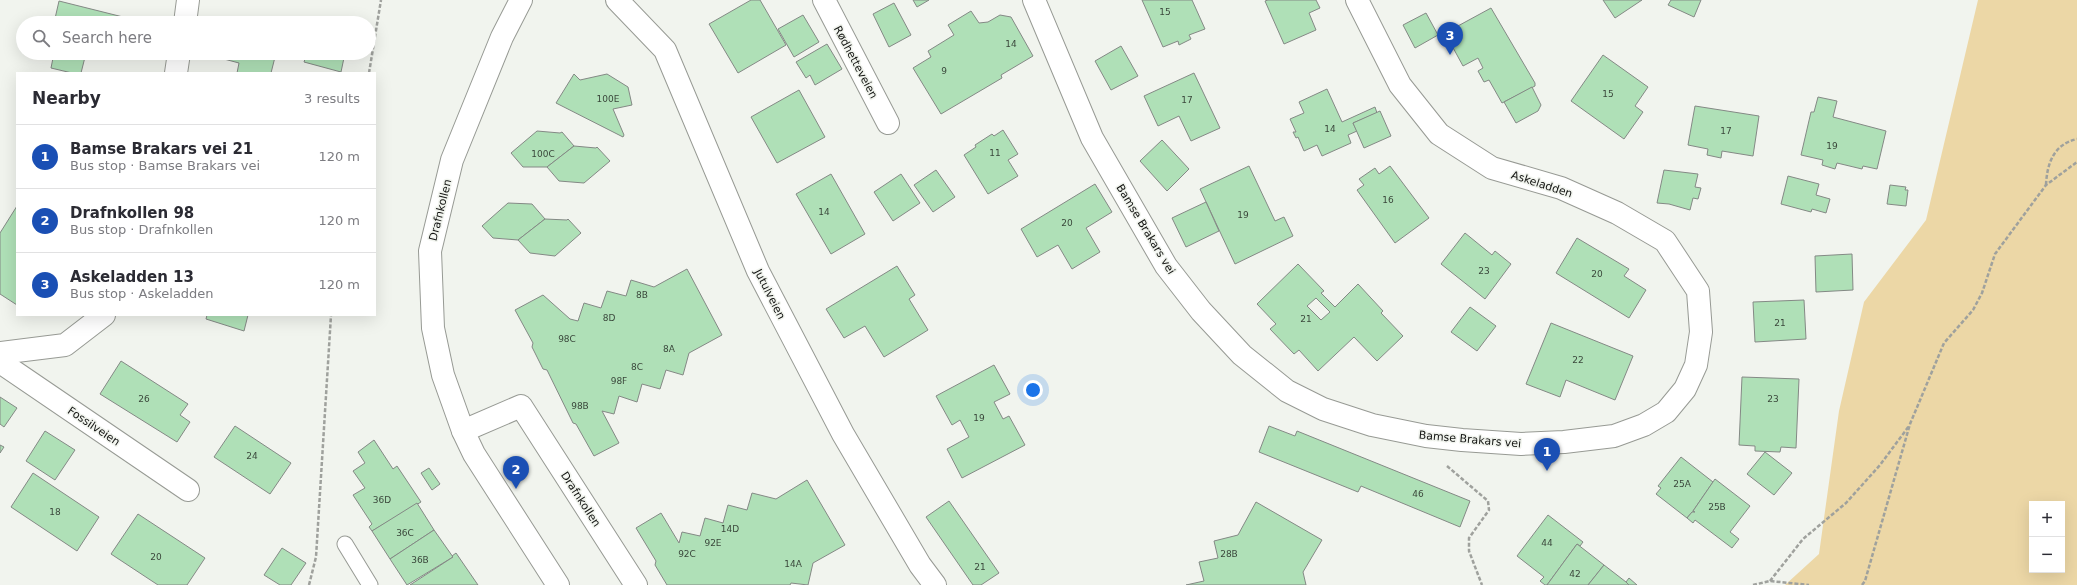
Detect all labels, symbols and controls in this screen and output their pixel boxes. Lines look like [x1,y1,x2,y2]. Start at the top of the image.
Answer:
house number: 15 [1159,7,1171,17]
search box [16,16,376,60]
pin: 3 [1437,22,1463,55]
street label: Rødhetteveien [831,24,880,101]
icon: search [30,27,52,49]
text: Search here [62,29,152,47]
house number: 14 [1005,39,1017,49]
house number: 9 [941,66,947,76]
text: Nearby [32,88,101,108]
house number: 15 [1602,89,1614,99]
text: 3 results [304,91,360,106]
house number: 100E [597,94,620,104]
house number: 17 [1181,95,1193,105]
house number: 14 [1324,124,1336,134]
house number: 17 [1720,126,1732,136]
text: Bamse Brakars vei 21 [70,140,253,158]
house number: 19 [1826,141,1838,151]
house number: 11 [989,148,1001,158]
text: 1 [40,149,50,164]
text: 120 m [318,149,360,164]
house number: 100C [531,149,555,159]
text: Bus stop · Bamse Brakars vei [70,158,260,173]
street label: Askeladden [1510,168,1574,200]
street label: Drafnkollen [427,178,454,242]
street label: Bamse Brakars vei [1114,182,1178,277]
house number: 16 [1382,195,1394,205]
text: Drafnkollen 98 [70,204,194,222]
house number: 14 [818,207,830,217]
house number: 19 [1237,210,1249,220]
text: 2 [40,213,50,228]
text: 120 m [318,213,360,228]
house number: 20 [1061,218,1073,228]
text: Bus stop · Drafnkollen [70,222,213,237]
street label: Jutulveien [751,266,788,322]
house number: 23 [1478,266,1490,276]
text: Askeladden 13 [70,268,194,286]
house number: 20 [1591,269,1603,279]
text: 3 [40,277,50,292]
text: 120 m [318,277,360,292]
text: Bus stop · Askeladden [70,286,214,301]
house number: 8B [636,290,648,300]
house number: 8D [603,313,615,323]
house number: 21 [1300,314,1312,324]
house number: 21 [1774,318,1786,328]
house number: 98C [558,334,576,344]
house number: 8A [663,344,676,354]
house number: 22 [1572,355,1584,365]
house number: 8C [631,362,643,372]
house number: 98F [611,376,627,386]
your location [1023,380,1043,400]
house number: 26 [138,394,150,404]
house number: 23 [1767,394,1779,404]
house number: 98B [571,401,589,411]
street label: Fossilveien [65,404,122,449]
house number: 19 [973,413,985,423]
street label: Bamse Brakars vei [1418,429,1522,450]
pin: 1 [1534,438,1560,471]
house number: 24 [246,451,258,461]
pin: 2 [503,456,529,489]
street label: Drafnkollen [558,469,603,529]
house number: 25A [1673,479,1692,489]
house number: 46 [1412,489,1424,499]
house number: 36D [373,495,391,505]
map controls [2029,501,2065,573]
button: + [2029,501,2065,537]
house number: 25B [1708,502,1726,512]
house number: 18 [49,507,61,517]
house number: 14D [721,524,739,534]
house number: 36C [396,528,414,538]
button: − [2029,537,2065,573]
house number: 92E [704,538,722,548]
house number: 44 [1541,538,1553,548]
house number: 92C [678,549,696,559]
house number: 28B [1220,549,1238,559]
house number: 20 [150,552,162,562]
house number: 36B [411,555,429,565]
house number: 14A [784,559,803,569]
house number: 21 [974,562,986,572]
house number: 42 [1569,569,1581,579]

